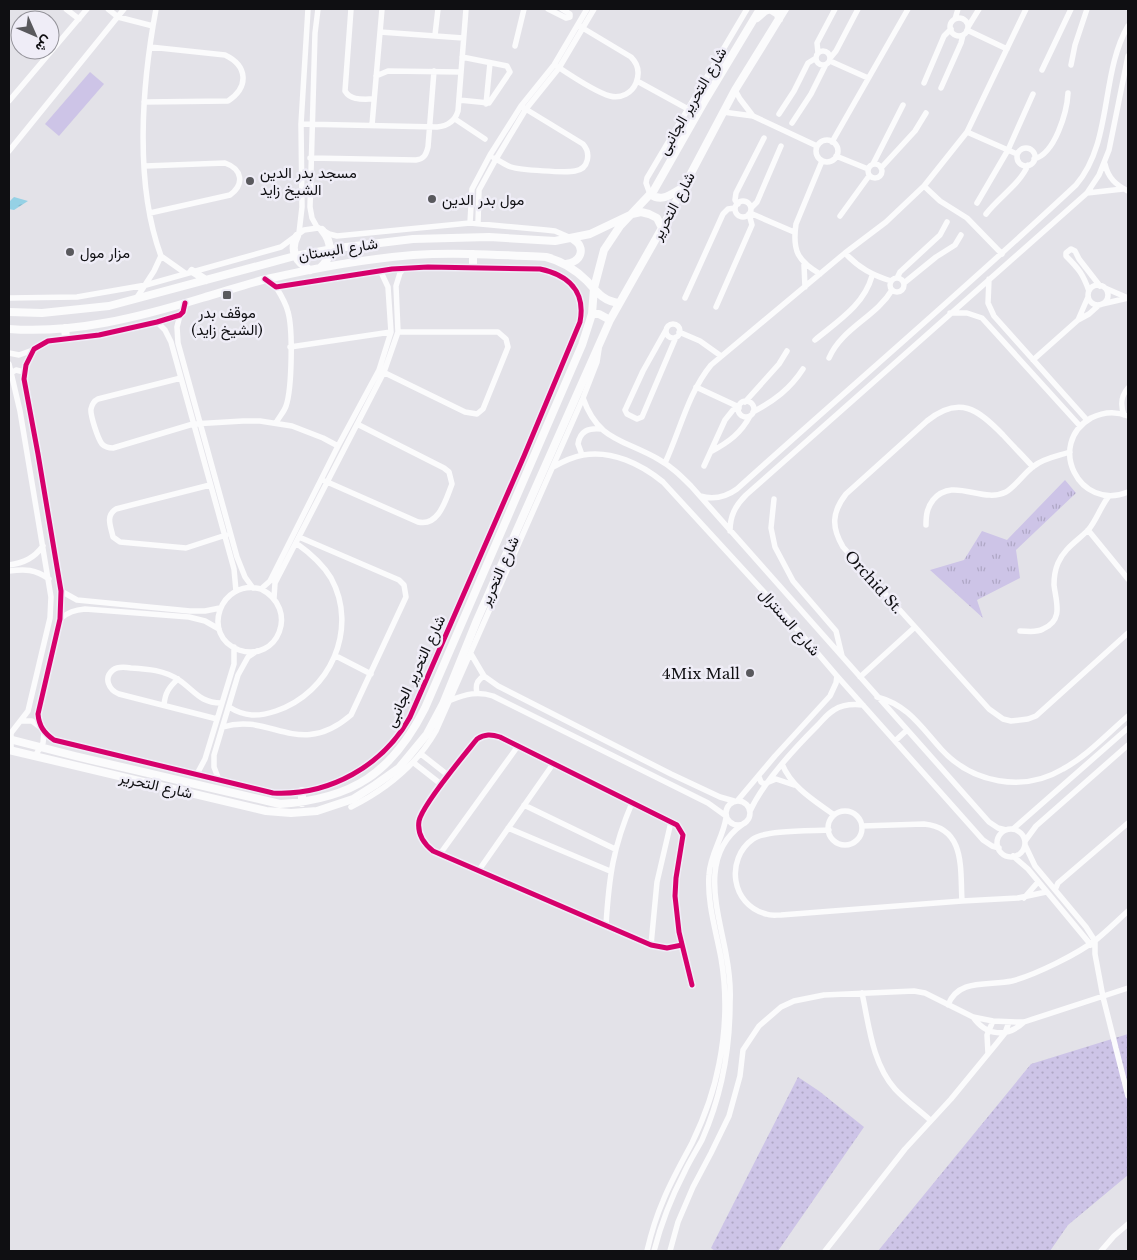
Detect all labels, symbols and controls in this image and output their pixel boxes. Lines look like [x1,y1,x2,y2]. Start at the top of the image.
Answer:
north arrow [10,10,60,60]
text: ش [32,32,57,57]
street label: شارع التحرير الجانبى [653,43,732,159]
place label: مسجد بدر الدين الشيخ زايد [260,163,357,201]
street label: شارع التحرير [647,168,701,245]
marker: مسجد بدر الدين الشيخ زايد [244,175,256,187]
place label: مول بدر الدين [442,190,524,210]
marker: مول بدر الدين [426,193,438,205]
street label: شارع البستان [297,233,379,267]
place label: مزار مول [80,243,130,262]
marker: مزار مول [64,246,76,258]
marker: موقف بدر (الشيخ زايد) [221,289,233,301]
place label: موقف بدر (الشيخ زايد) [191,303,263,341]
street label: شارع التحرير [475,533,525,611]
street label: Orchid St. [841,547,907,617]
street label: شارع السنترال [754,584,825,661]
street label: شارع التحرير الجانبى [381,612,451,731]
place label: 4Mix Mall [662,664,740,683]
marker: 4Mix Mall [744,667,756,679]
street label: شارع التحرير [116,767,195,805]

